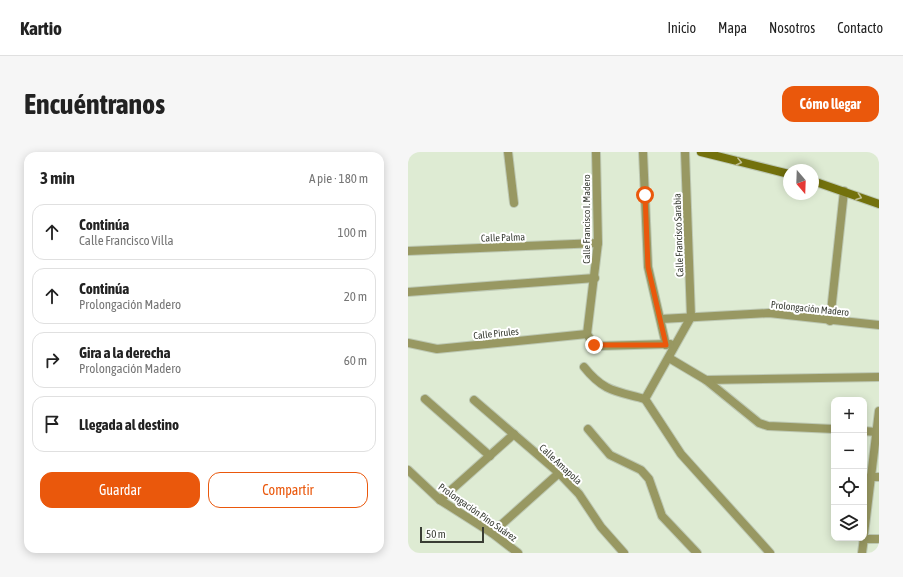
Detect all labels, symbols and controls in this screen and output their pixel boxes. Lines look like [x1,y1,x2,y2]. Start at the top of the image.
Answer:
text: Kartio [20,17,62,39]
text: Inicio [667,20,696,36]
text: Mapa [718,20,747,36]
text: Nosotros [769,20,815,36]
text: Contacto [837,20,883,36]
button: Cómo llegar [782,86,879,122]
text: Encuéntranos [24,88,165,120]
one-way arrow [735,157,742,165]
north arrow [783,164,819,200]
text: 3 min [40,168,75,188]
text: A pie · 180 m [309,171,368,186]
street label: Calle Francisco I. Madero [581,174,592,264]
route start [636,186,654,204]
one-way arrow [856,192,863,200]
street label: Calle Francisco Sarabia [672,193,685,277]
text: Continúa [79,216,129,233]
icon: ahead [41,221,63,243]
text: 100 m [338,225,367,240]
street label: Calle Palma [481,231,526,244]
text: Calle Francisco Villa [79,233,174,248]
text: Continúa [79,280,129,297]
icon: ahead [41,285,63,307]
text: 20 m [344,289,367,304]
text: Prolongación Madero [79,297,181,312]
street label: Prolongación Madero [770,299,850,318]
street label: Calle Pirules [473,326,520,341]
route end [585,336,603,354]
text: Gira a la derecha [79,344,170,361]
icon: right [41,349,63,371]
text: 60 m [344,353,367,368]
text: Prolongación Madero [79,361,181,376]
map controls [831,397,867,541]
button: + [831,397,867,433]
icon: arrive [41,413,63,435]
text: Llegada al destino [79,416,179,433]
button: − [831,433,867,469]
street label: Calle Amapola [537,442,584,487]
button: locate [831,469,867,505]
button: Guardar [40,472,200,508]
button: Compartir [208,472,368,508]
street label: Prolongación Pino Suárez [436,481,519,544]
button: layers [831,505,867,541]
scale bar [420,525,484,544]
text: 50 m [426,528,446,540]

